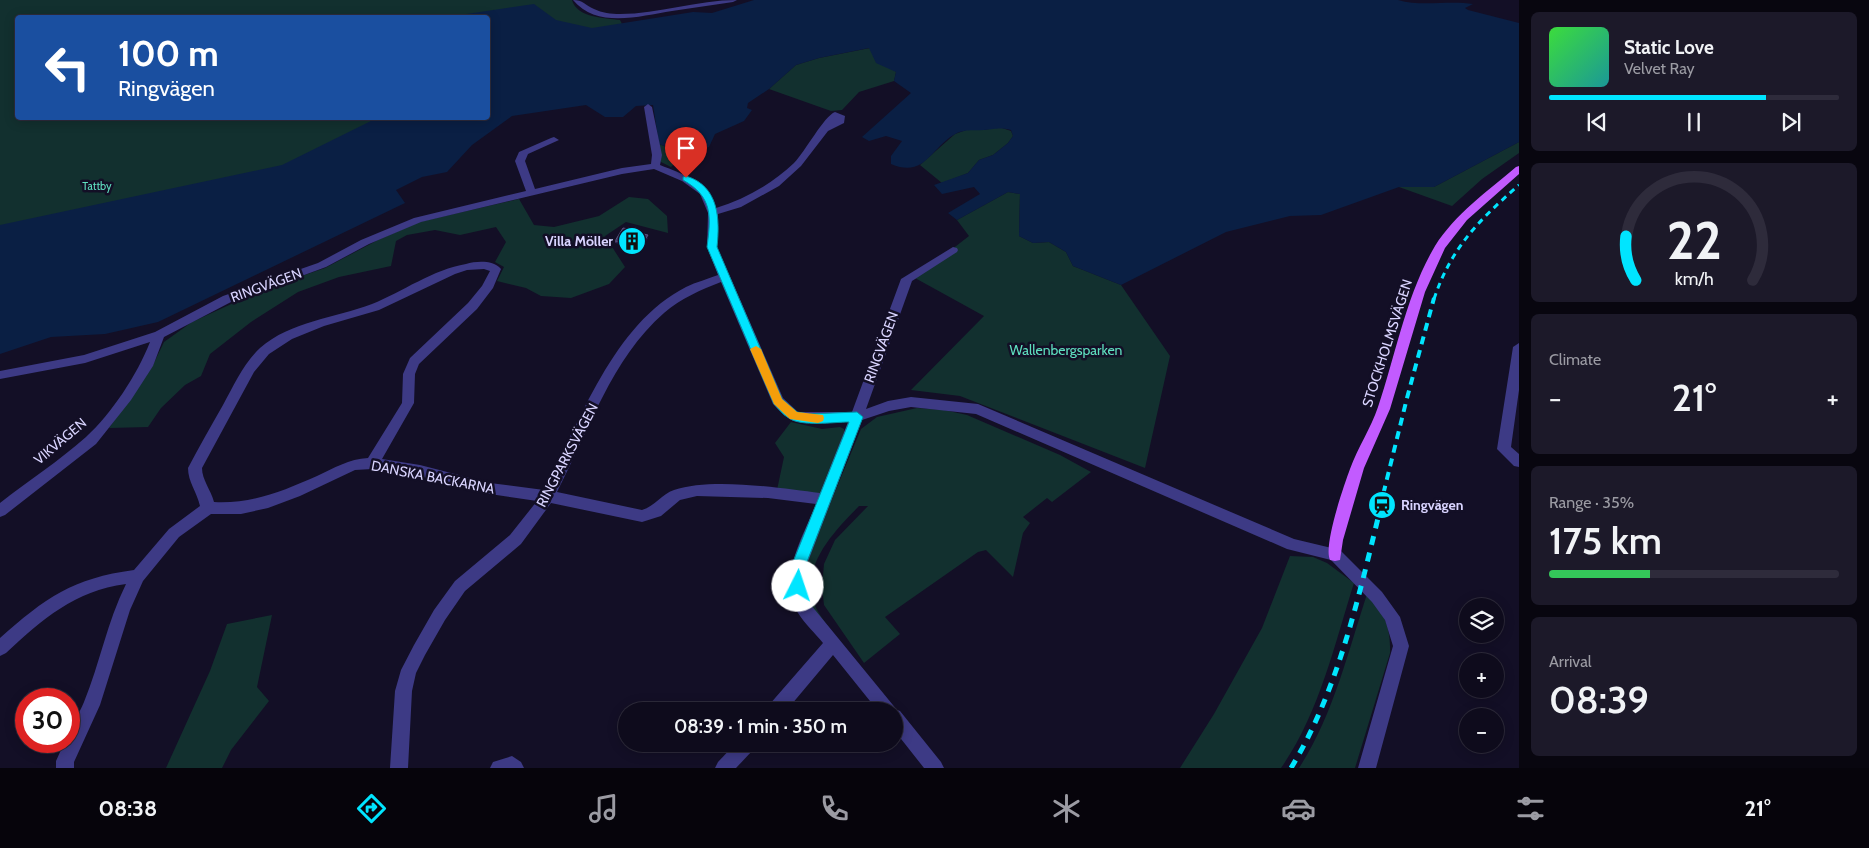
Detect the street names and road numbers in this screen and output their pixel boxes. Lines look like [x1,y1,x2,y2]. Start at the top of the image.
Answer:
street label: RINGVÄGEN [228,264,304,306]
street label: STOCKHOLMSVÄGEN [1358,277,1416,409]
street label: RINGVÄGEN [860,309,902,385]
street label: RINGPARKSVÄGEN [532,400,602,510]
street label: VIKVÄGEN [30,414,90,468]
street label: DANSKA BACKARNA [370,456,497,498]

